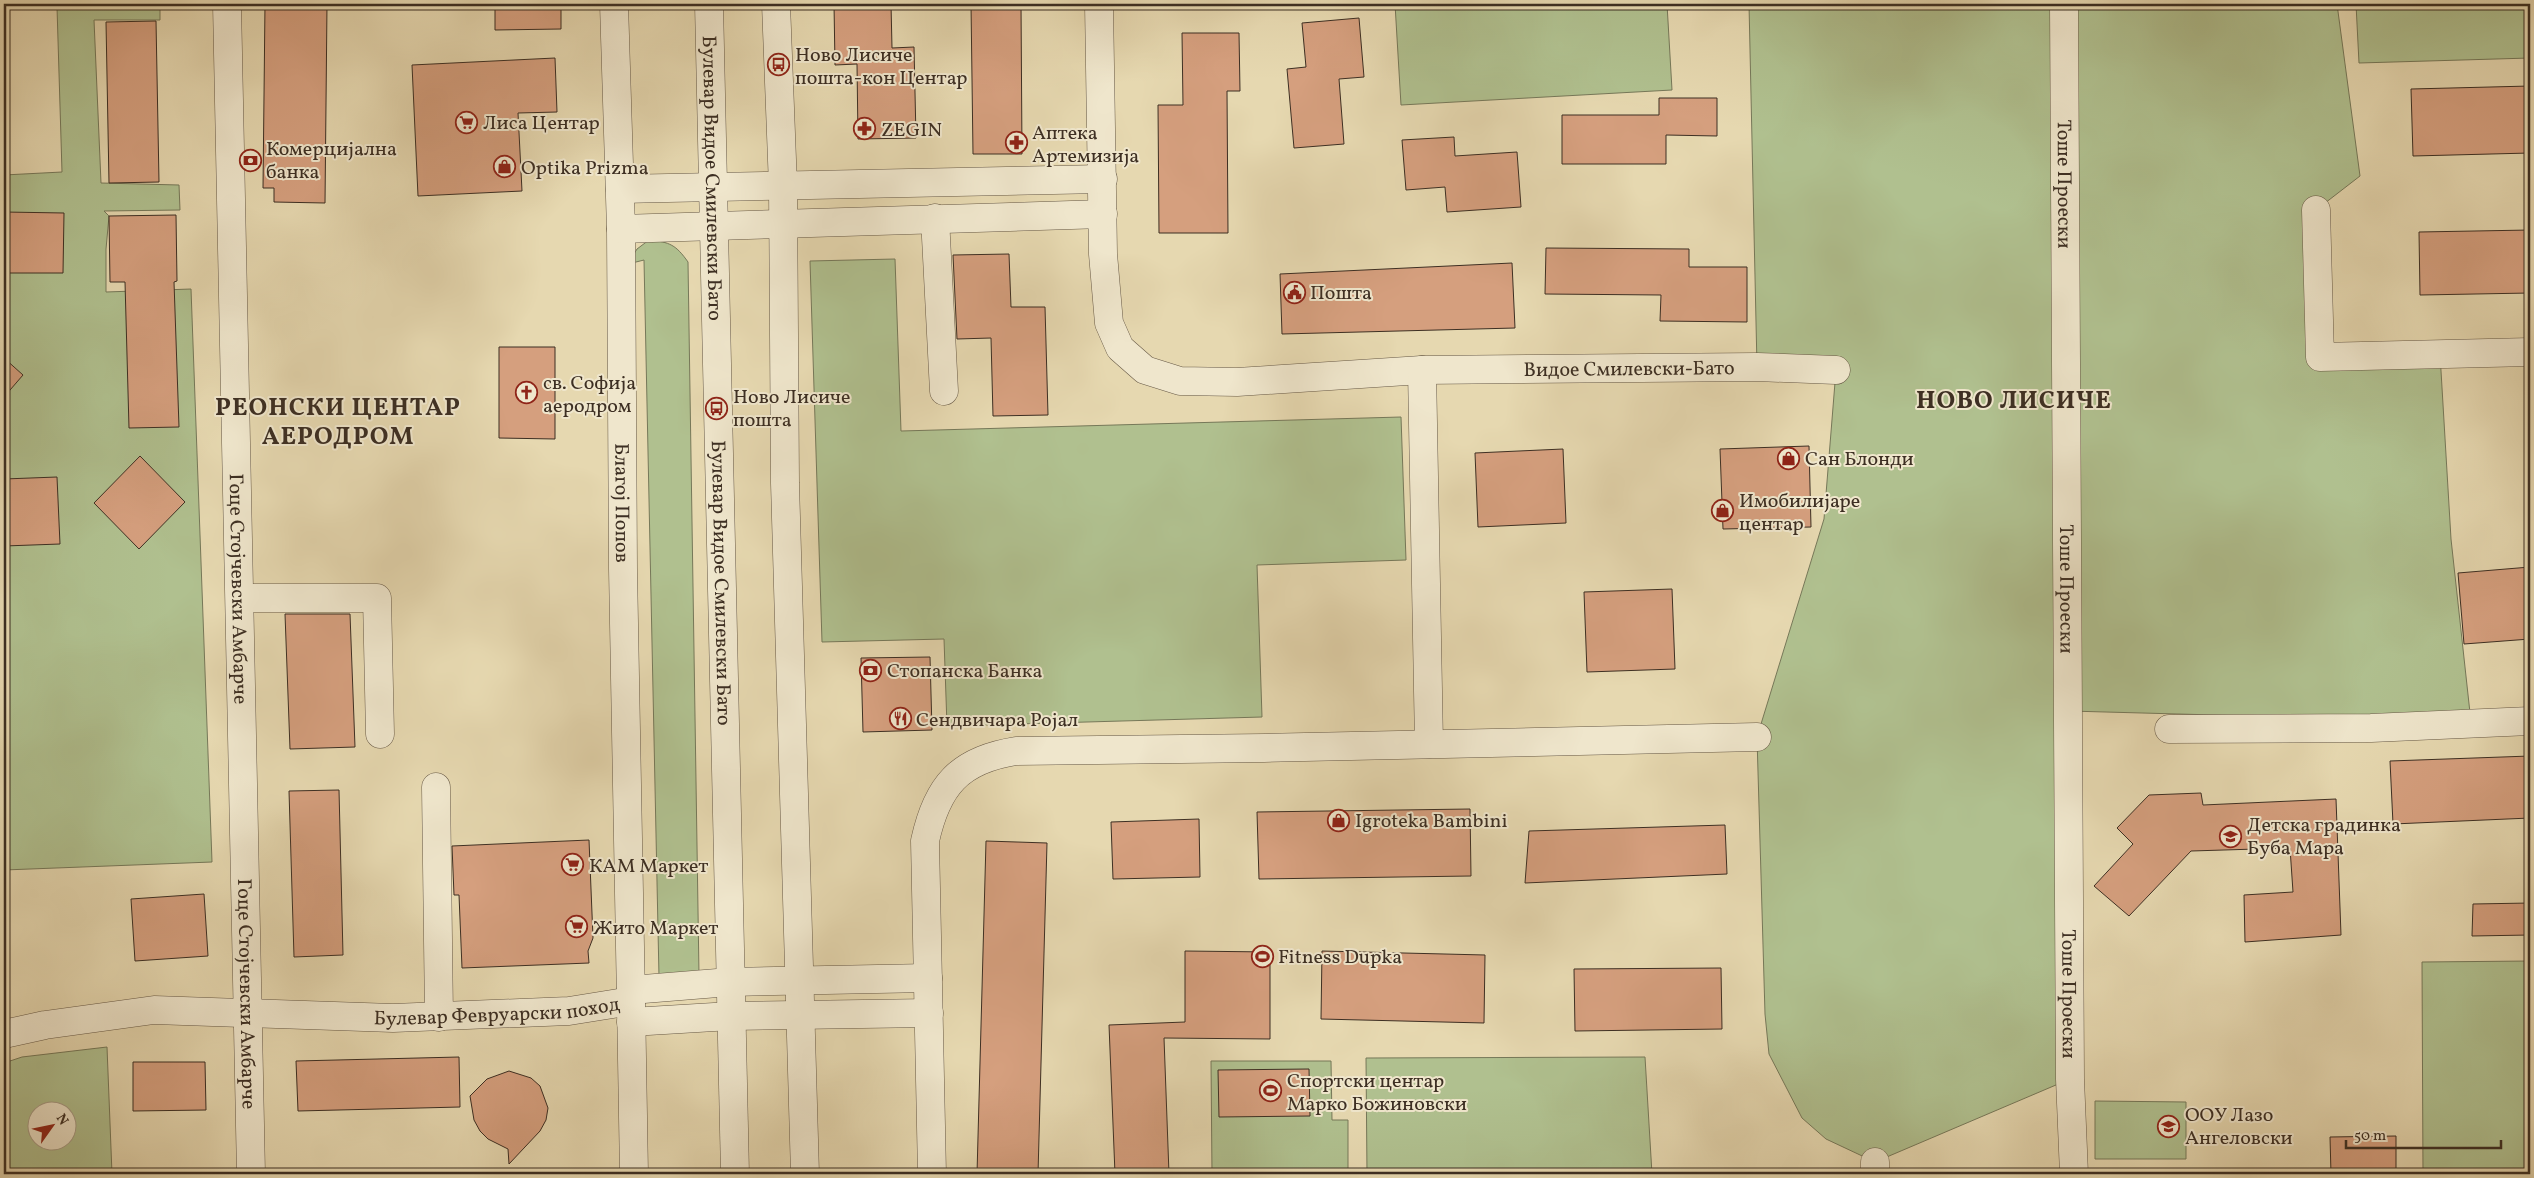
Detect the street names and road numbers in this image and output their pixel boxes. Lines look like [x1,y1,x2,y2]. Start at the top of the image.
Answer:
street label: Булевар Видое Смилевски Бато [694,35,728,321]
street label: Тоше Проески [2049,119,2077,249]
street label: Видое Смилевски-Бато [1523,355,1735,385]
street label: Булевар Видое Смилевски Бато [703,440,737,726]
street label: Благој Попов [606,443,635,563]
street label: Гоце Стојчевски Амбарче [221,473,253,705]
street label: Тоше Проески [2051,524,2080,654]
street label: Гоце Стојчевски Амбарче [229,878,262,1110]
street label: Тоше Проески [2053,929,2082,1059]
street label: Булевар Февруарски поход [373,991,622,1034]

